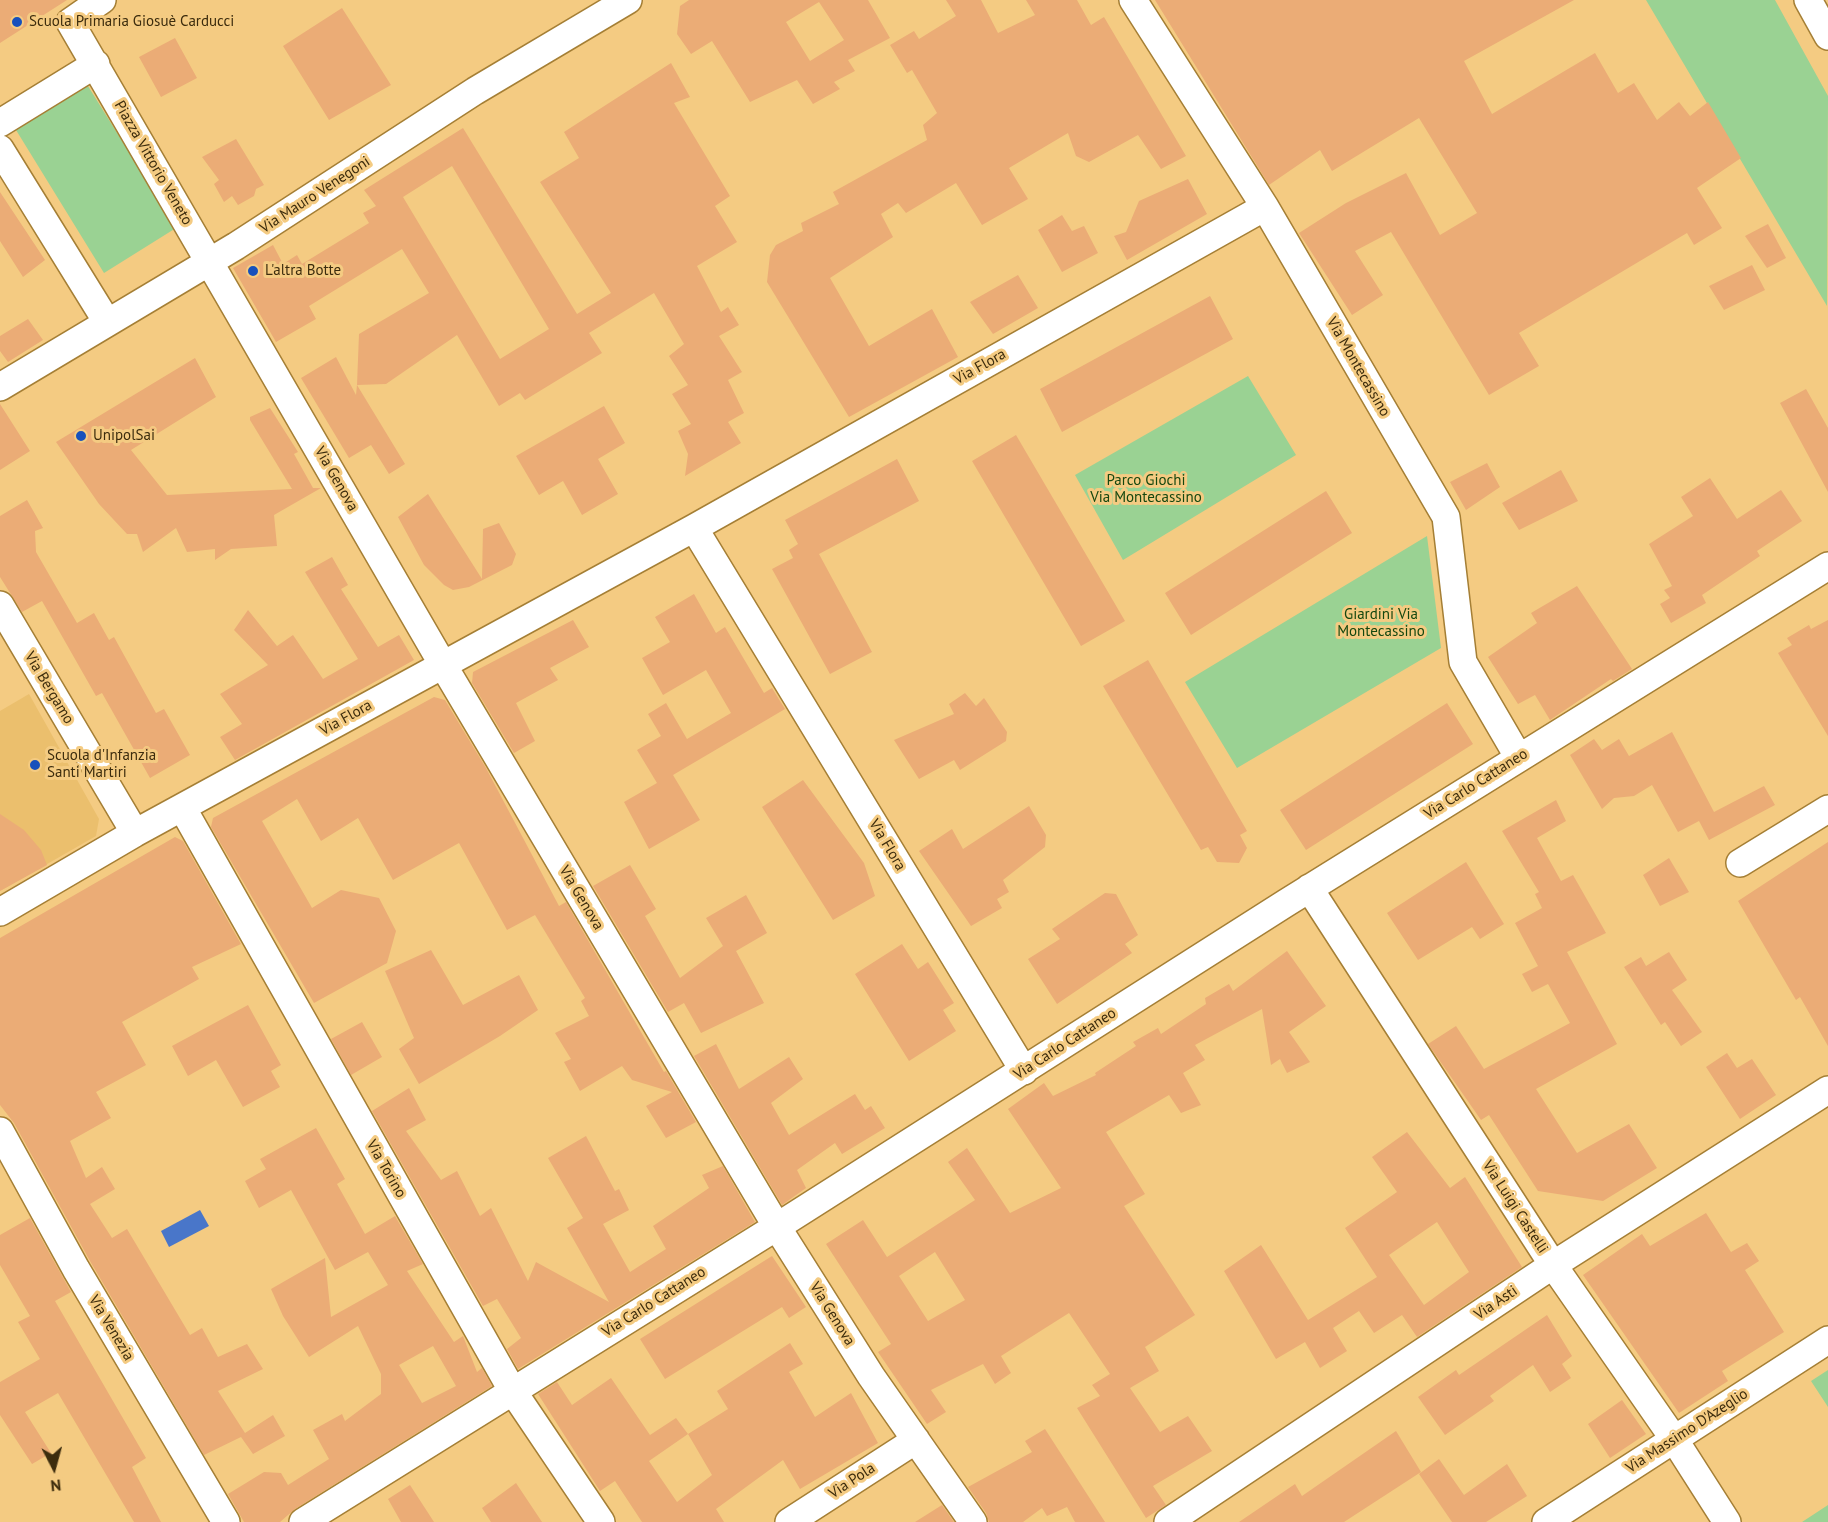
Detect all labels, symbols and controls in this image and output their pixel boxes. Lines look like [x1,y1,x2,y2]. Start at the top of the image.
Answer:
place label: Scuola Primaria Giosuè Carducci [29,13,234,31]
marker: Scuola Primaria Giosuè Carducci [10,15,24,29]
street label: Piazza Vittorio Veneto [110,98,196,228]
street label: Via Mauro Venegoni [257,153,373,237]
place label: L'altra Botte [265,262,341,280]
marker: L'altra Botte [246,264,260,278]
street label: Via Montecassino [1322,314,1394,420]
street label: Via Flora [951,345,1009,389]
place label: UnipolSai [93,427,155,445]
marker: UnipolSai [74,429,88,443]
street label: Via Genova [310,444,362,514]
park label: Parco Giochi Via Montecassino [1090,472,1202,507]
park label: Giardini Via Montecassino [1337,606,1425,641]
street label: Via Bergamo [20,649,78,727]
street label: Via Flora [317,696,375,740]
street label: Via Carlo Cattaneo [1421,745,1531,823]
place label: Scuola d'Infanzia Santi Martiri [47,747,156,782]
marker: Scuola d'Infanzia Santi Martiri [28,758,42,772]
street label: Via Flora [865,816,909,874]
street label: Via Genova [555,863,607,933]
street label: Via Carlo Cattaneo [1010,1004,1120,1084]
street label: Via Torino [362,1137,410,1201]
street label: Via Luigi Castelli [1478,1157,1552,1257]
street label: Via Carlo Cattaneo [599,1263,709,1341]
street label: Via Genova [805,1279,859,1349]
street label: Via Asti [1471,1282,1521,1324]
street label: Via Venezia [84,1292,138,1364]
street label: Via Massimo D'Azeglio [1623,1385,1751,1477]
north arrow [24,1438,84,1498]
street label: Via Pola [825,1459,879,1503]
text: N [50,1475,62,1496]

